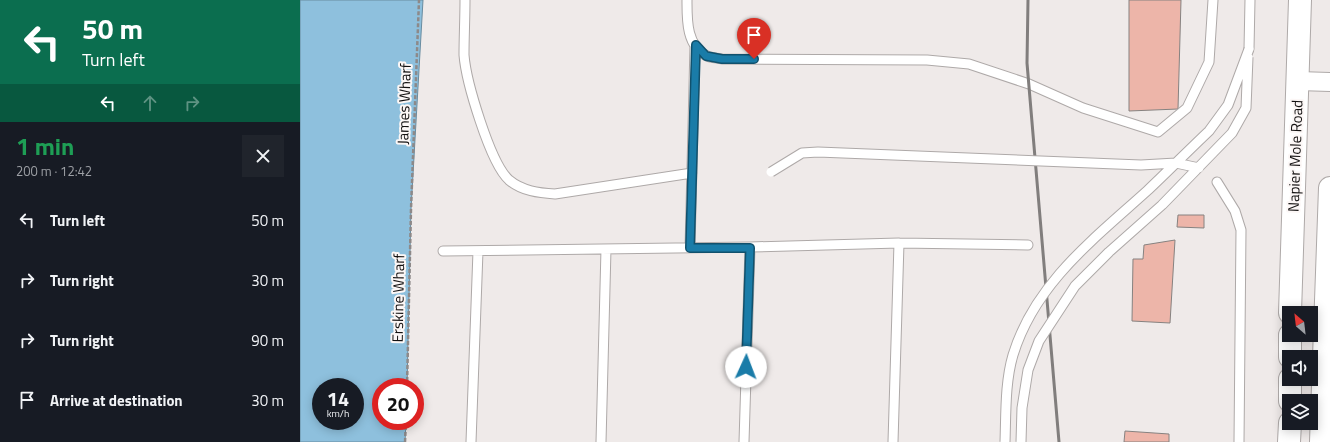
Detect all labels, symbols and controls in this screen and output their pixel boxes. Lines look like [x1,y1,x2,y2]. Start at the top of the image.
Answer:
text: 50 m [82,7,143,50]
icon: left [16,16,68,68]
pin [737,18,771,59]
icon: arrive [743,24,765,46]
text: Turn left [82,46,145,73]
street label: James Wharf [391,63,417,145]
icon: left [97,92,119,114]
icon: ahead [139,92,161,114]
icon: right [181,92,203,114]
street label: Napier Mole Road [1282,100,1308,212]
text: 1 min [16,128,74,164]
button: close [242,135,284,177]
text: 200 m · 12:42 [16,161,92,181]
icon: left [16,209,38,231]
text: Turn left [50,209,105,232]
text: 50 m [251,209,284,232]
street label: Erskine Wharf [386,253,410,343]
icon: right [16,269,38,291]
text: Turn right [50,269,114,292]
text: 30 m [251,269,284,292]
north arrow [1282,306,1318,342]
map controls [1282,306,1318,430]
icon: right [16,329,38,351]
text: Turn right [50,329,114,352]
text: 90 m [251,329,284,352]
position arrow [725,346,767,388]
button: sound [1282,350,1318,386]
speed limit sign: 20 [372,378,424,430]
text: 14 [327,383,349,414]
icon: arrive [16,389,38,411]
text: Arrive at destination [50,389,183,412]
text: 30 m [251,389,284,412]
button: layers [1282,394,1318,430]
text: km/h [327,406,349,421]

